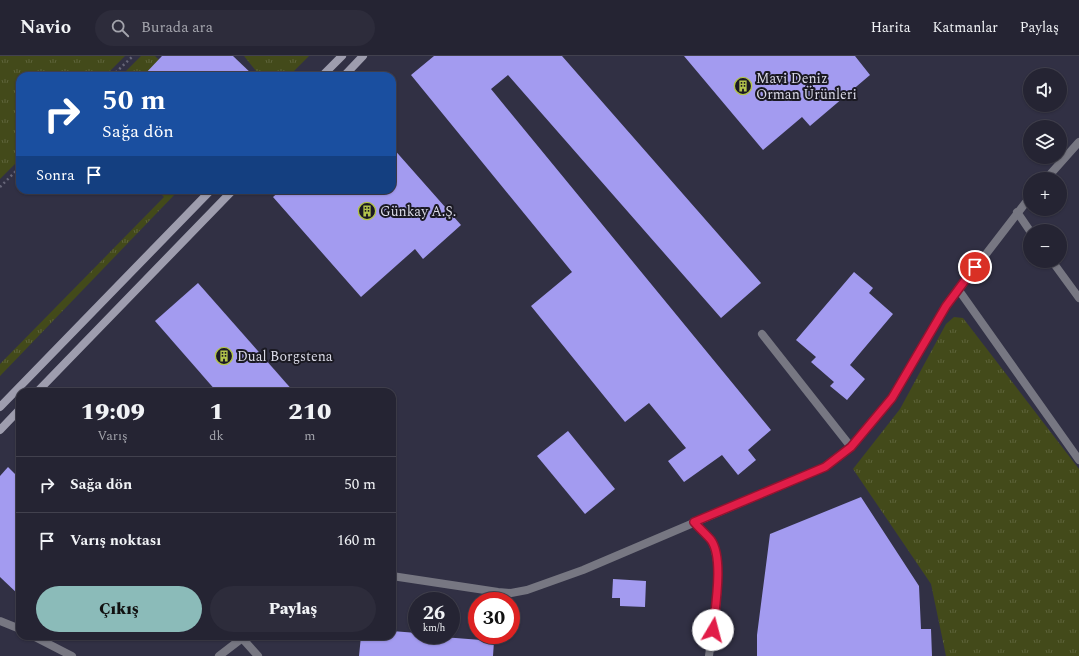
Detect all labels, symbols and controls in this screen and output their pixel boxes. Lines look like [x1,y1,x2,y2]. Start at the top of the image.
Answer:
search box [95,10,375,46]
text: Navio [20,13,71,42]
text: Burada ara [141,16,213,39]
icon: search [109,17,131,39]
text: Harita [871,17,911,38]
text: Katmanlar [933,17,998,38]
text: Paylaş [1020,17,1059,38]
place label: Mavi Deniz Orman Ürünleri [756,68,857,105]
map controls [1023,68,1067,268]
button: sound [1023,68,1067,112]
building icon: Mavi Deniz Orman Ürünleri [733,76,753,96]
text: 50 m [102,79,166,122]
icon: right [36,88,88,140]
text: Sağa dön [102,118,174,145]
button: layers [1023,120,1067,164]
text: Sonra [36,164,75,187]
icon: arrive [83,164,105,186]
button: + [1023,172,1067,216]
building icon: Günkay A.Ş. [357,201,377,221]
place label: Günkay A.Ş. [380,201,456,222]
button: − [1023,224,1067,268]
pin [958,250,992,284]
icon: arrive [964,256,986,278]
building icon: Dual Borgstena [214,346,234,366]
place label: Dual Borgstena [237,346,333,367]
text: 19:09 [80,394,145,430]
text: 1 [209,394,224,430]
text: 210 [288,394,332,430]
text: Varış [98,426,128,446]
text: dk [209,426,224,446]
text: m [304,426,316,446]
text: Sağa dön [70,473,132,496]
text: 50 m [344,473,376,496]
icon: right [36,474,58,496]
text: Varış noktası [70,529,161,552]
text: 160 m [337,529,376,552]
icon: arrive [36,530,58,552]
button: Çıkış [36,586,202,632]
button: Paylaş [210,586,376,632]
speed limit sign: 30 [468,592,520,644]
text: 26 [423,598,445,628]
position arrow [692,609,734,651]
text: km/h [423,620,445,636]

